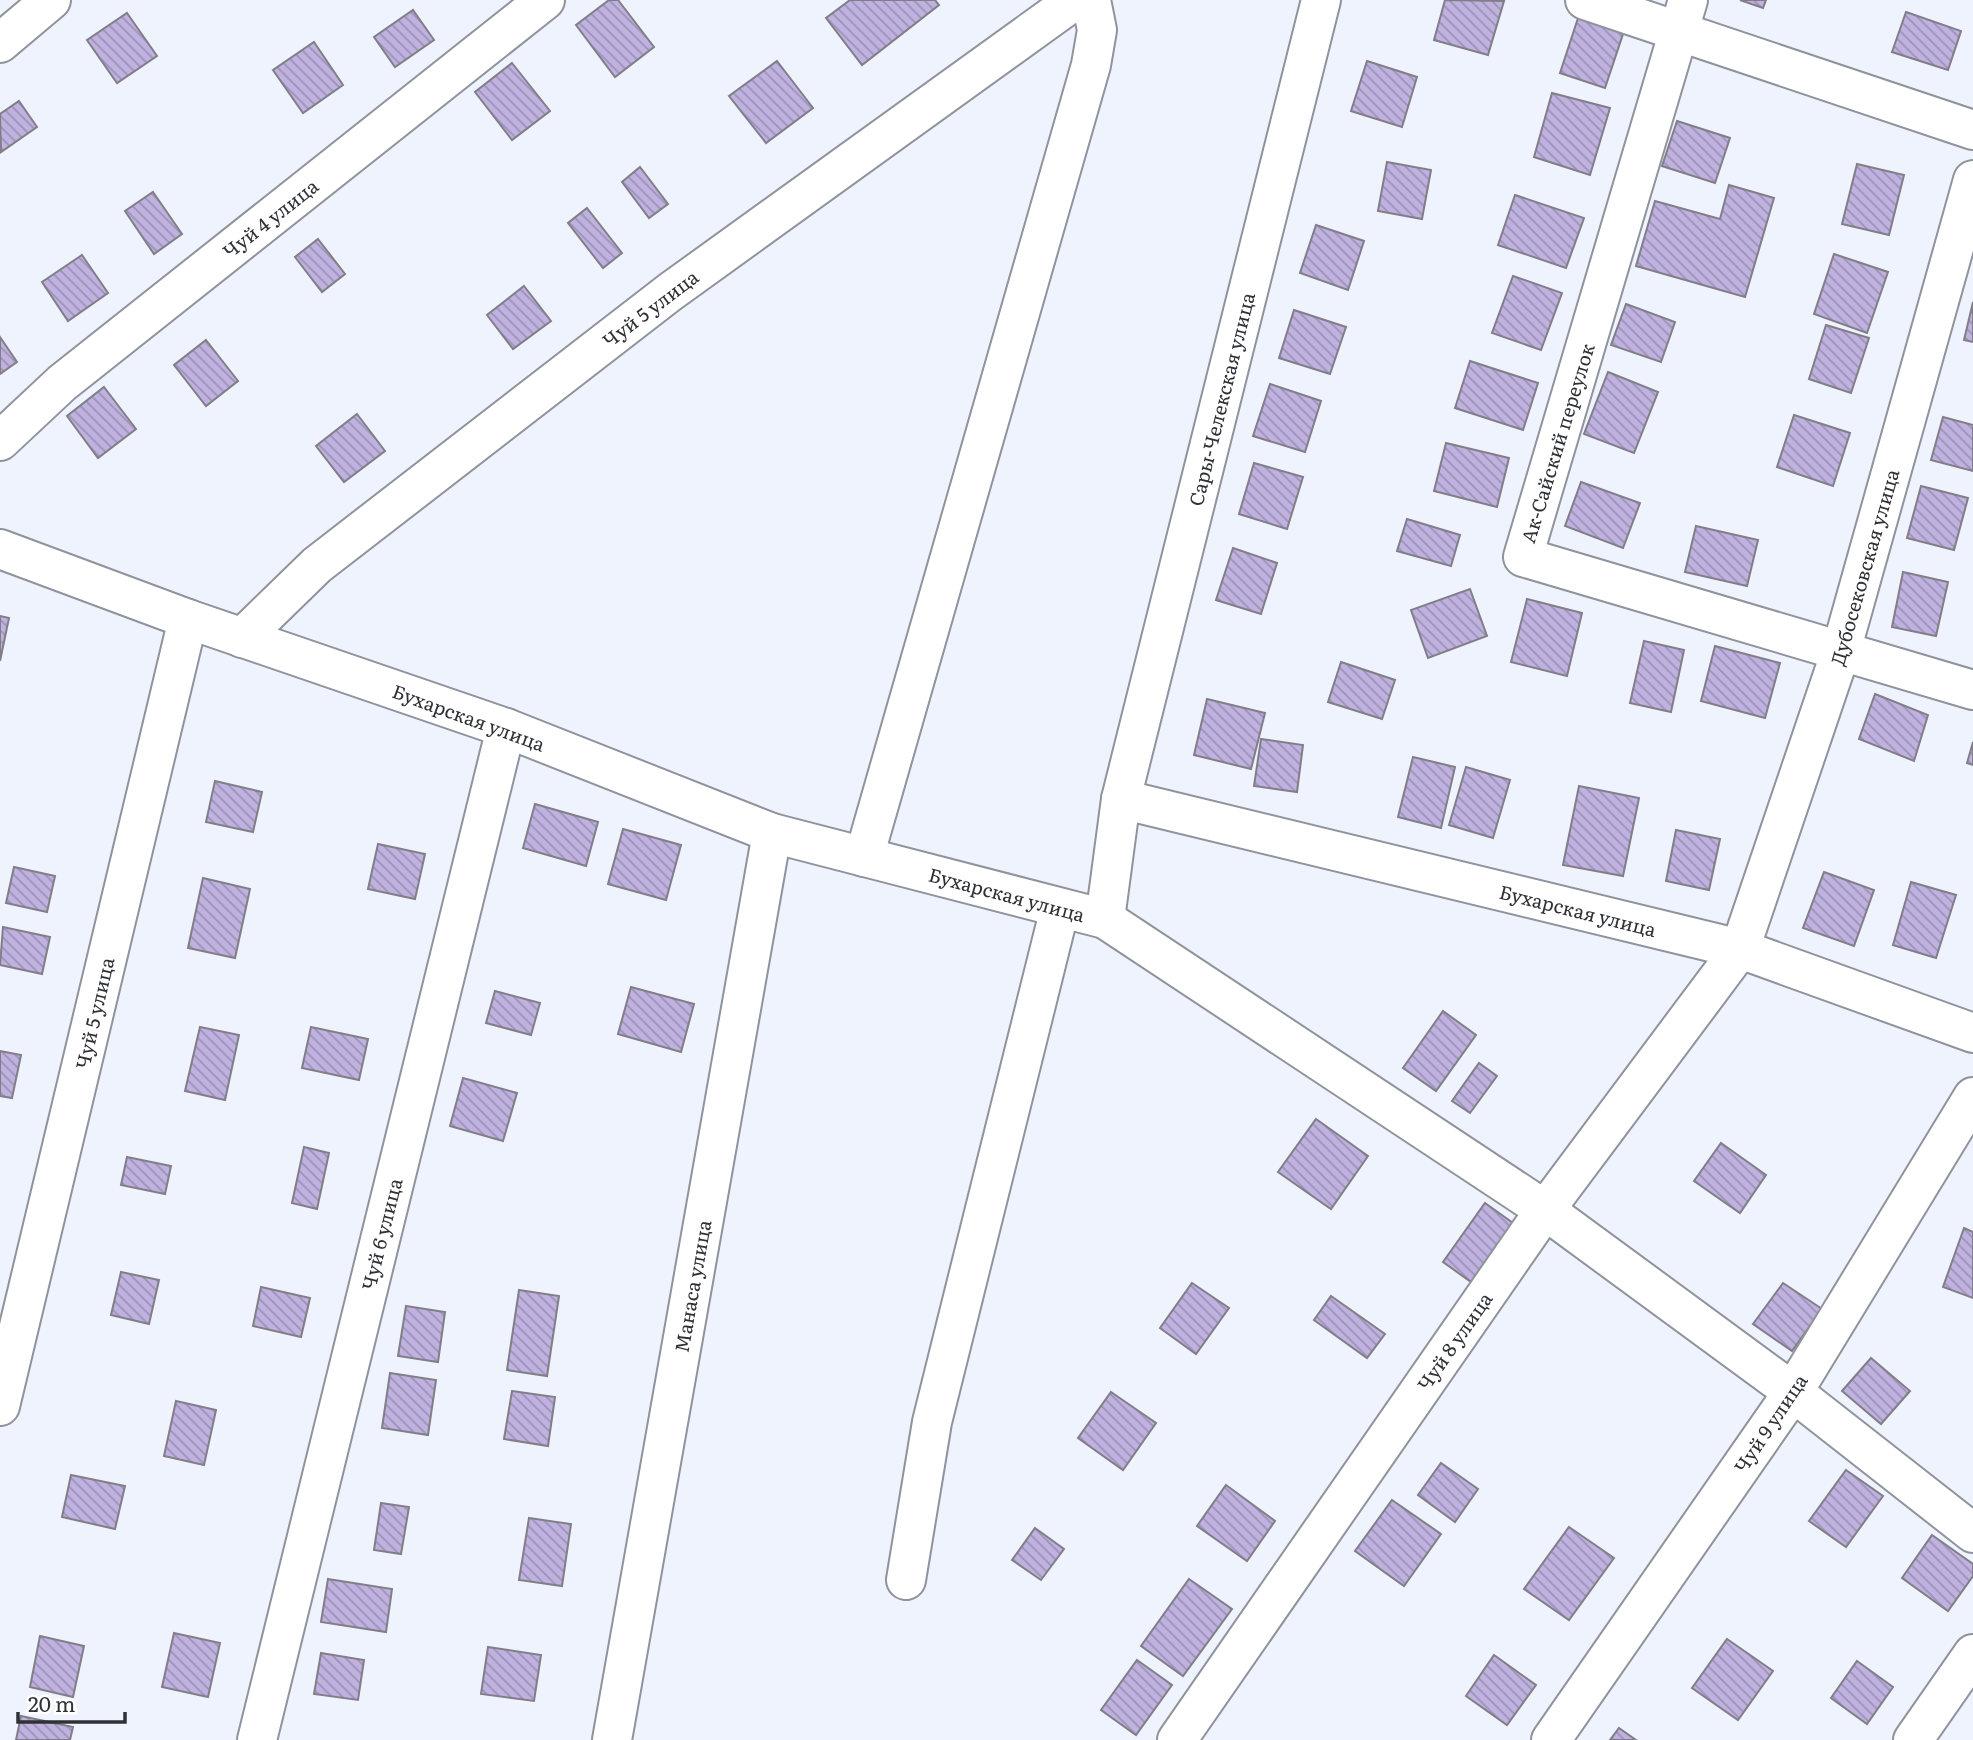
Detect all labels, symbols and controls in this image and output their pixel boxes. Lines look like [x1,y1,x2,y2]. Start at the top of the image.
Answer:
street label: Чуй 4 улица [216,171,324,264]
street label: Чуй 5 улица [596,262,704,353]
street label: Сары-Челекская улица [1181,289,1261,509]
street label: Ак-Сайский переулок [1513,339,1601,546]
street label: Дубосековская улица [1823,465,1906,668]
street label: Бухарская улица [389,676,550,758]
street label: Бухарская улица [926,860,1089,929]
street label: Бухарская улица [1497,877,1660,943]
street label: Чуй 5 улица [68,954,121,1072]
street label: Чуй 6 улица [354,1174,409,1293]
street label: Манаса улица [667,1217,718,1354]
street label: Чуй 8 улица [1410,1285,1499,1396]
street label: Чуй 9 улица [1726,1367,1814,1478]
scale bar [18,1680,124,1724]
text: 20 m [28,1687,75,1718]

